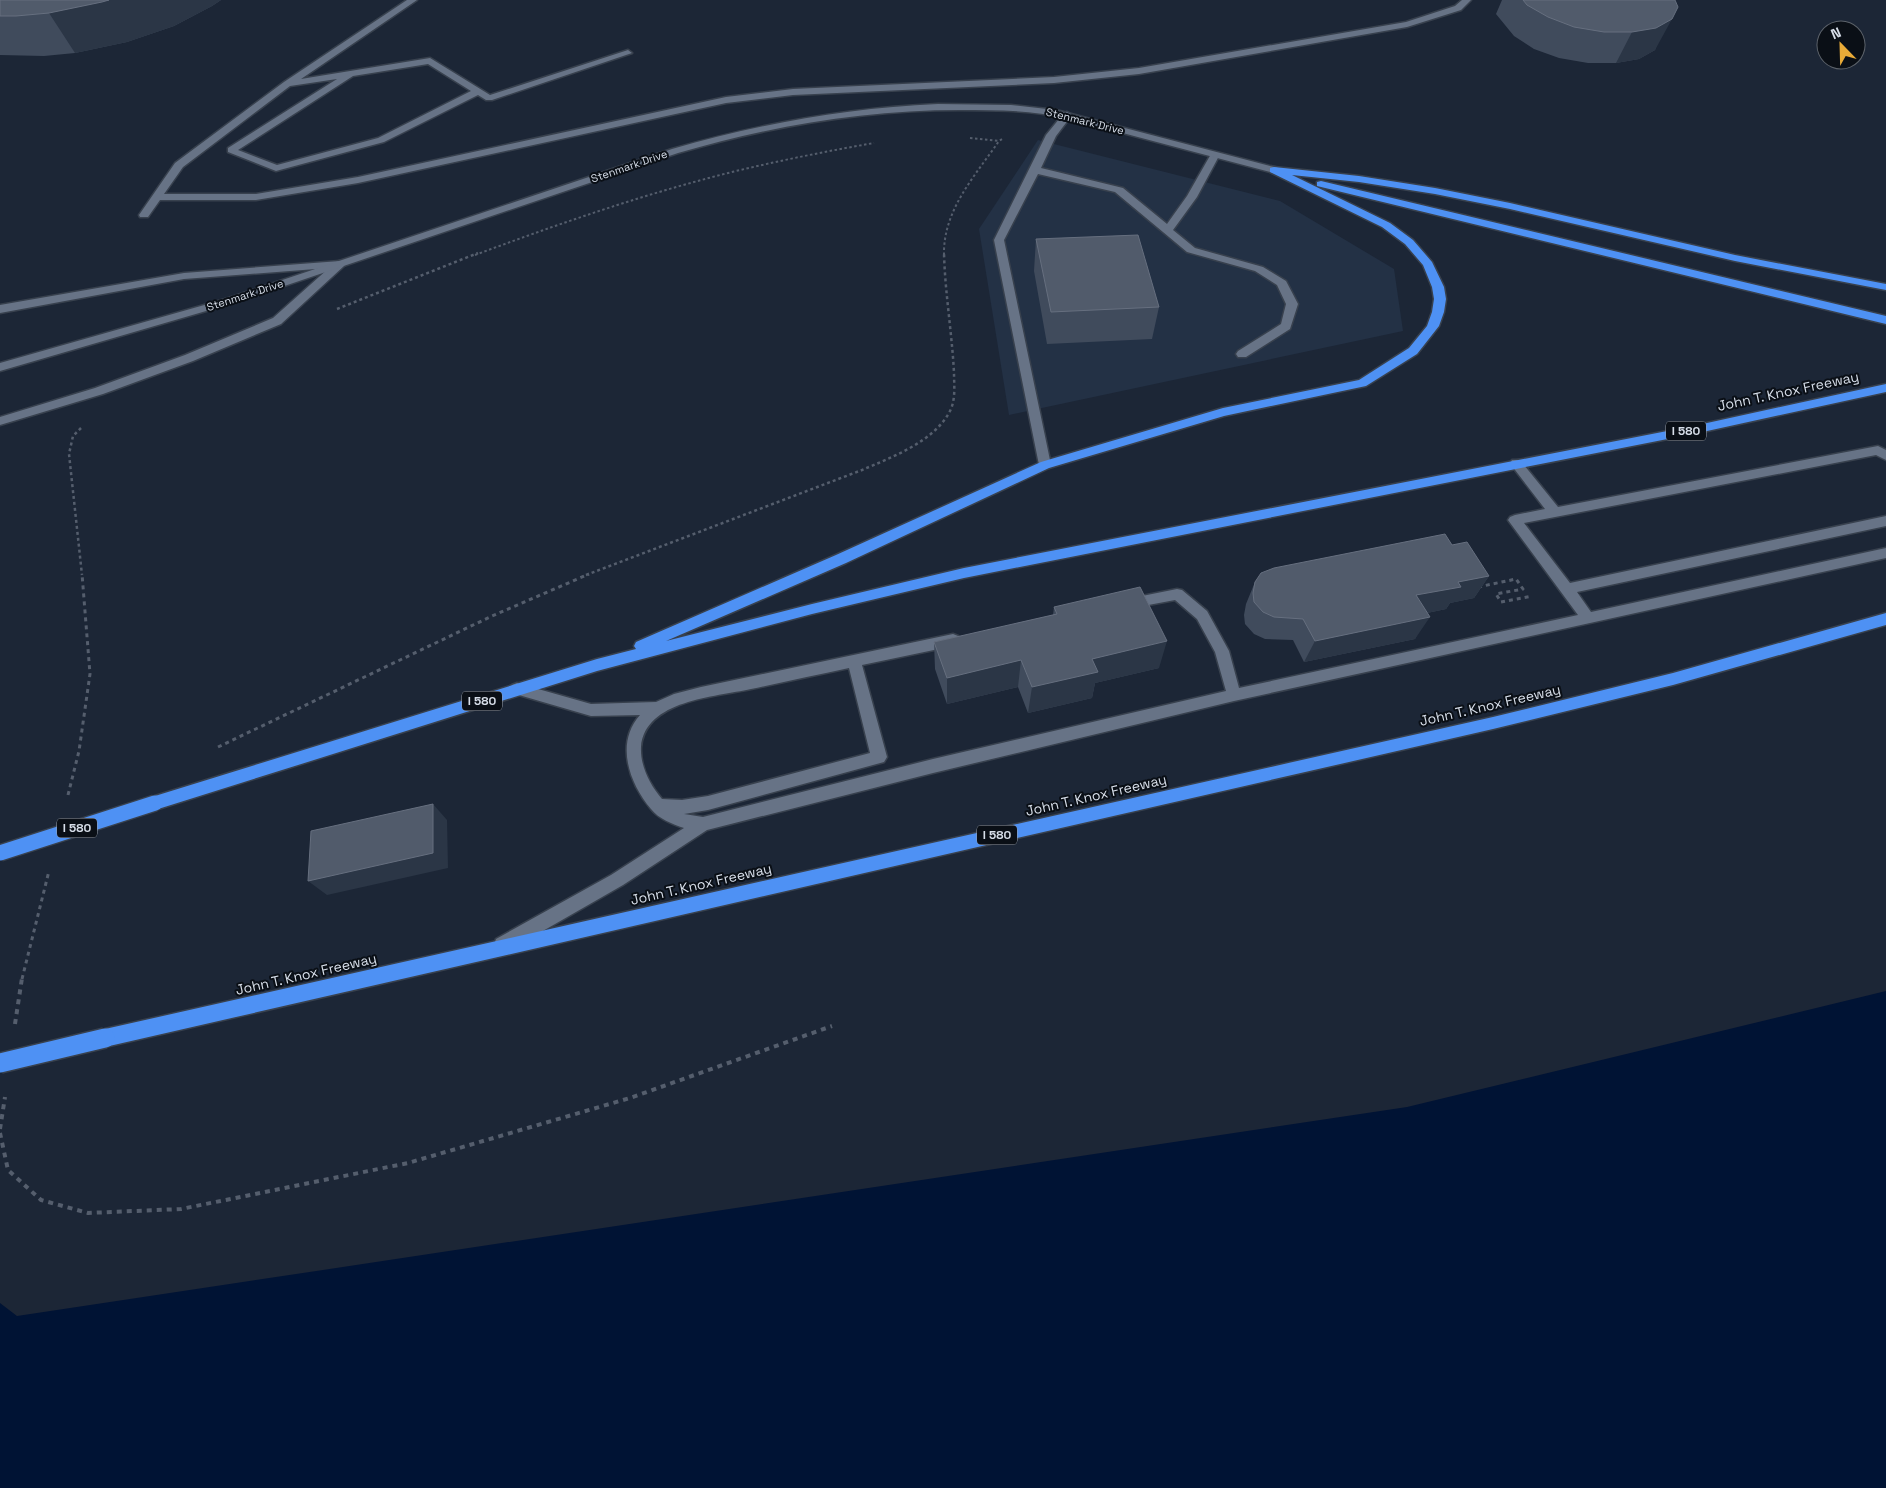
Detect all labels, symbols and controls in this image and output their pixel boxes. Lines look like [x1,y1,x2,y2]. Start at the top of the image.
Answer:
north arrow [1816,20,1866,70]
text: N [1828,23,1844,43]
street label: Stenmark Drive [1045,105,1125,137]
street label: Stenmark Drive [589,146,669,186]
street label: Stenmark Drive [205,276,285,314]
street label: John T. Knox Freeway [1716,367,1860,415]
road number: I 580 [1666,422,1706,441]
street label: John T. Knox Freeway [1418,680,1562,730]
road number: I 580 [462,691,502,710]
street label: John T. Knox Freeway [1024,770,1168,820]
road number: I 580 [57,818,97,838]
road number: I 580 [977,826,1017,844]
street label: John T. Knox Freeway [629,859,773,909]
street label: John T. Knox Freeway [234,949,378,999]

